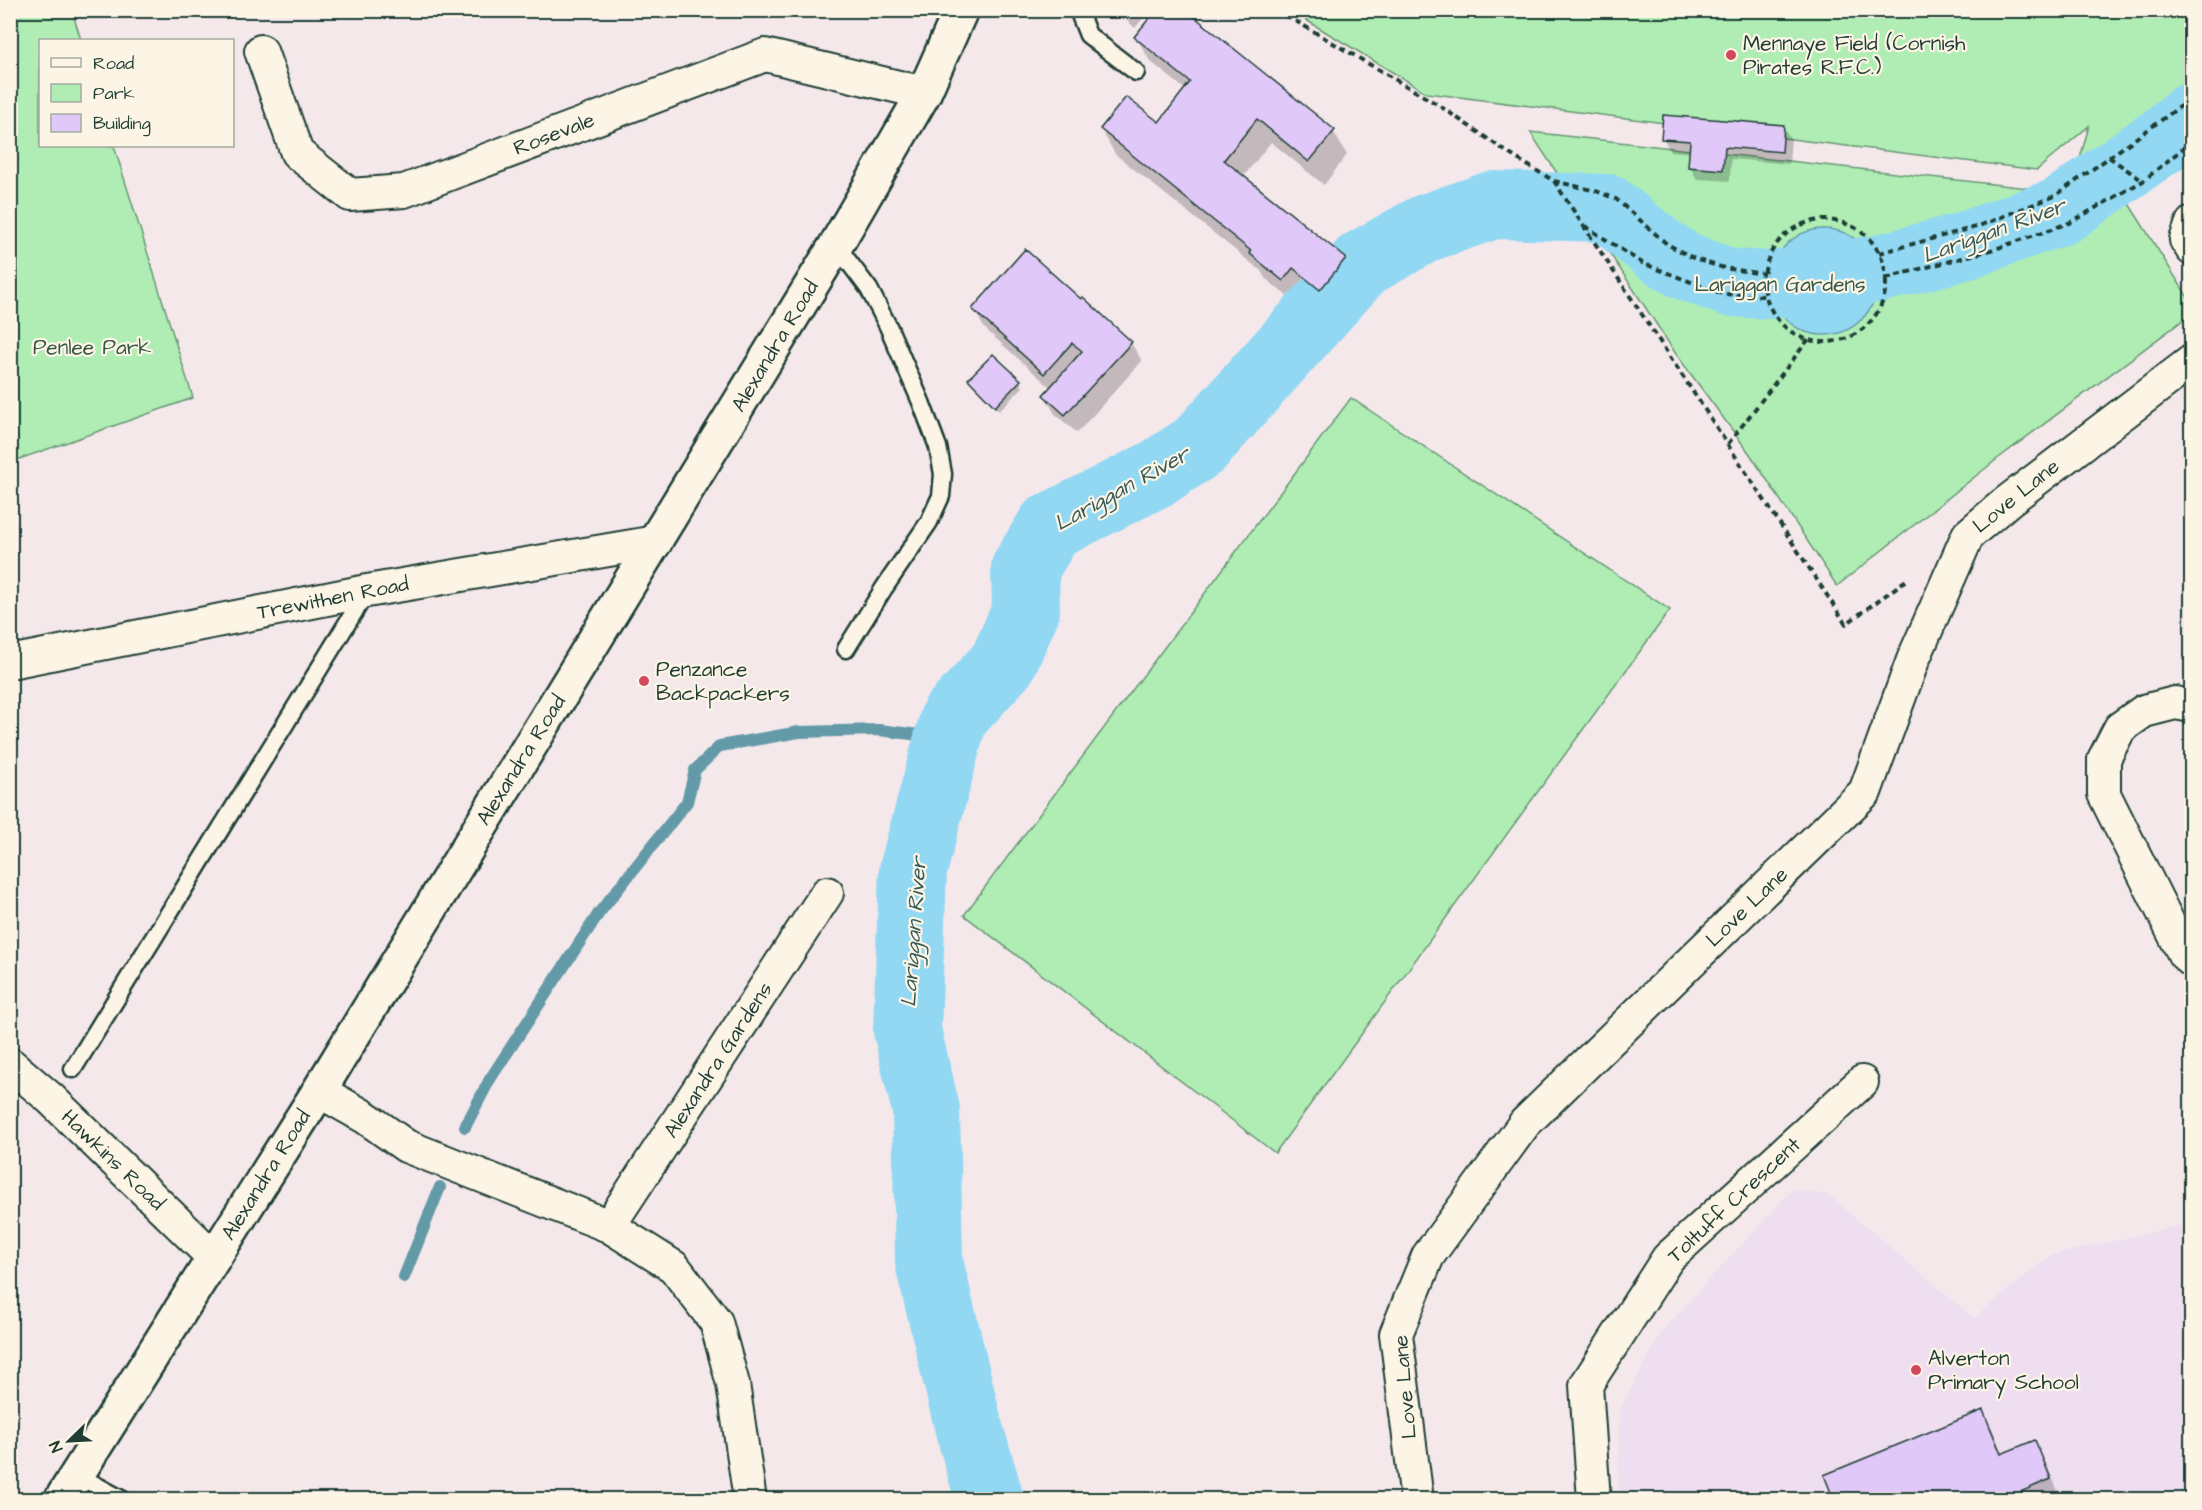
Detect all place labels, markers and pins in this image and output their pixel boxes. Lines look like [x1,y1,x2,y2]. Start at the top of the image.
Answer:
place label: Mennaye Field (Cornish Pirates R.F.C.) [1743,29,1966,82]
marker: Mennaye Field (Cornish Pirates R.F.C.) [1724,48,1738,62]
place label: Penzance Backpackers [656,655,790,709]
marker: Penzance Backpackers [637,674,651,688]
place label: Alverton Primary School [1928,1344,2079,1399]
marker: Alverton Primary School [1909,1363,1923,1377]

